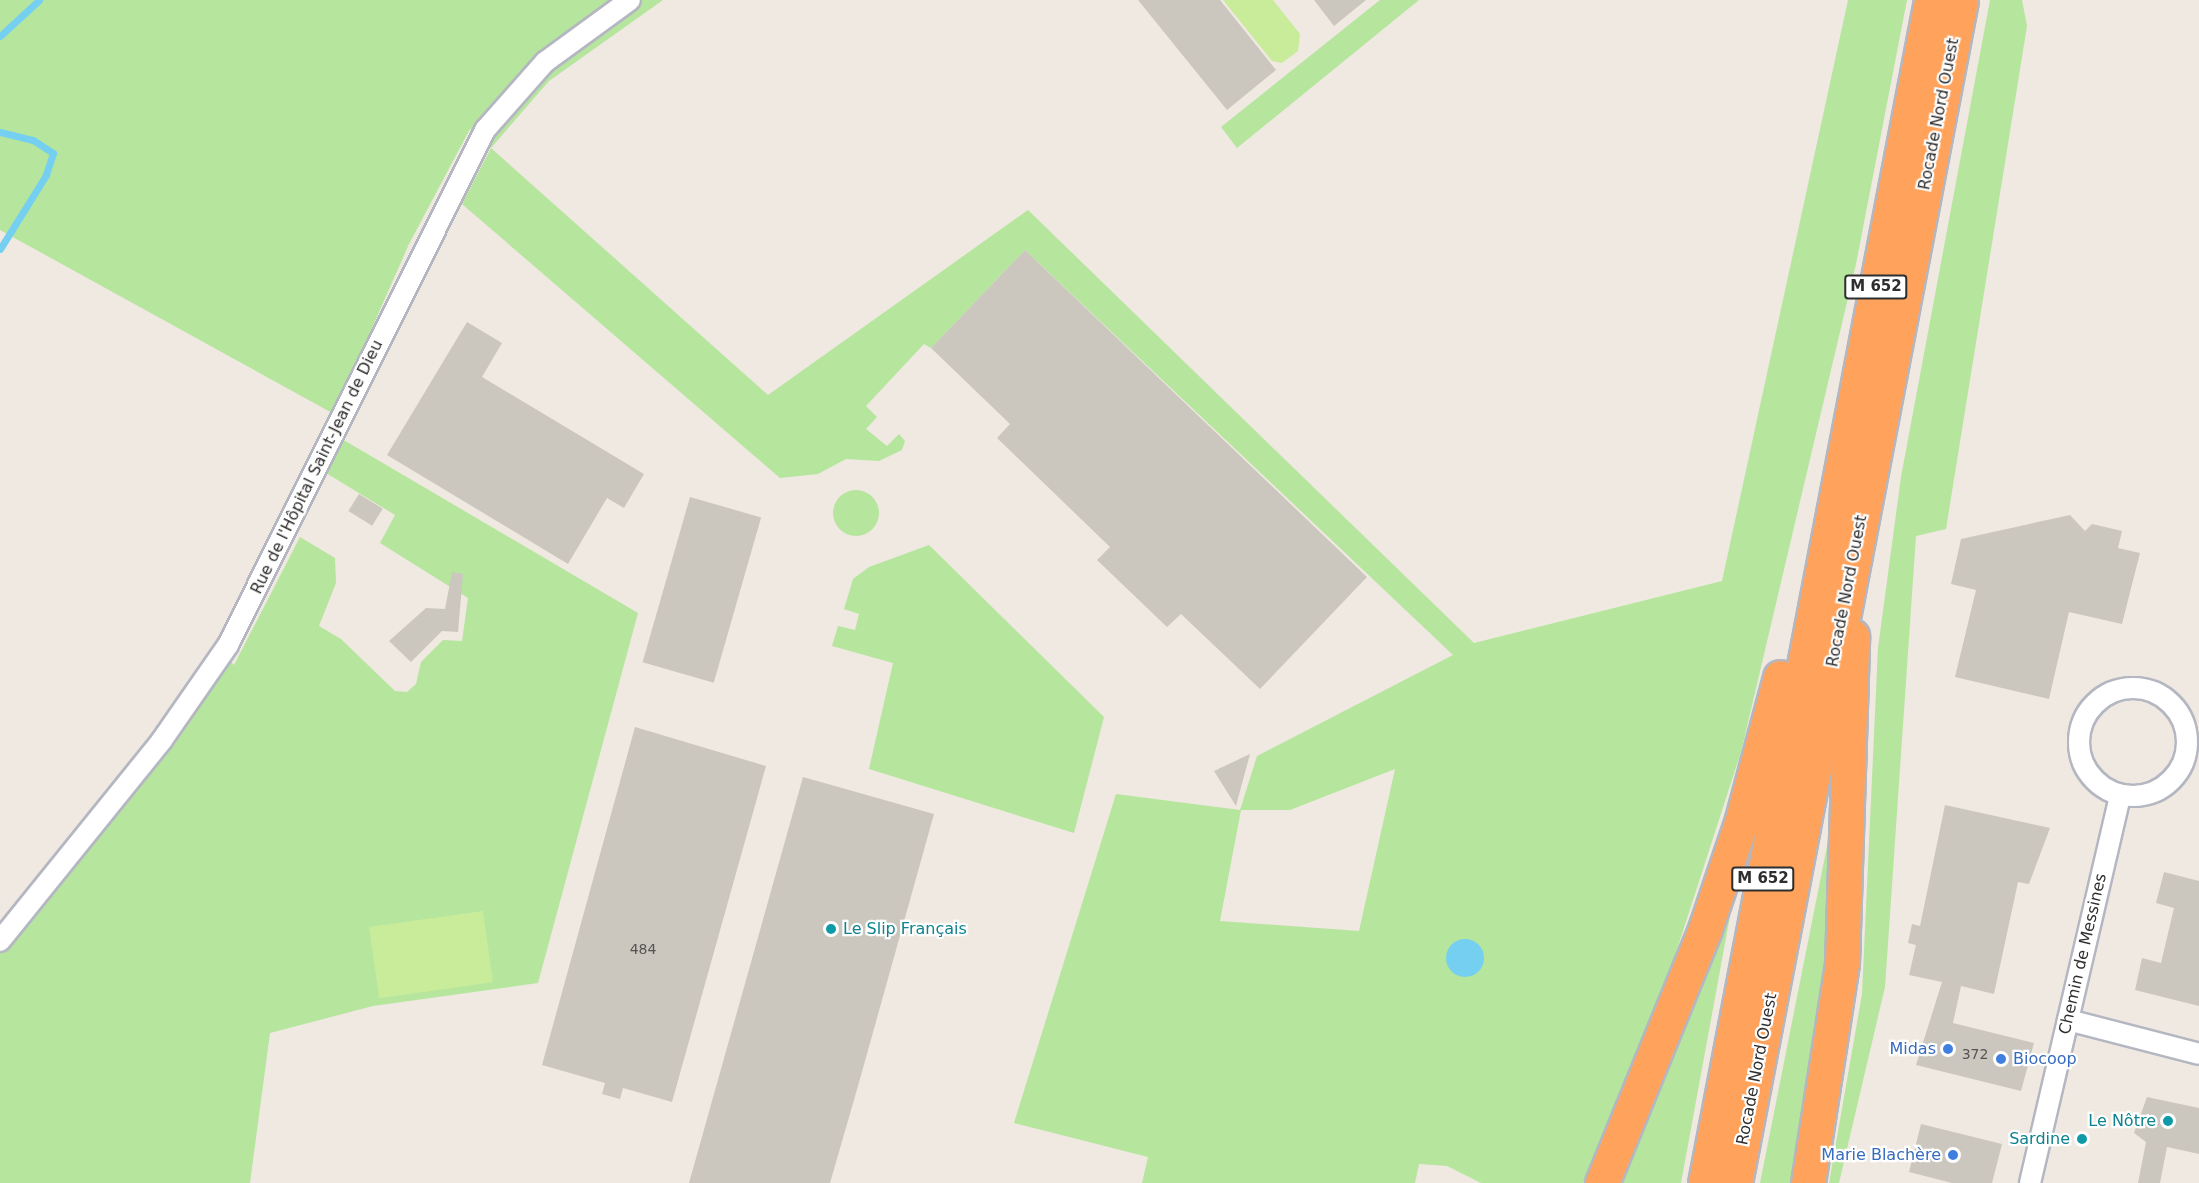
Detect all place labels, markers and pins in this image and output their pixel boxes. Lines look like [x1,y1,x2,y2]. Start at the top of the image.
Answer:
place label: Le Slip Français [843,919,967,939]
marker: Le Slip Français [824,922,838,936]
place label: Midas [1889,1039,1936,1059]
marker: Midas [1941,1042,1955,1056]
place label: Biocoop [2013,1049,2077,1069]
marker: Biocoop [1994,1052,2008,1066]
place label: Le Nôtre [2088,1111,2156,1131]
marker: Le Nôtre [2161,1114,2175,1128]
place label: Sardine [2009,1129,2070,1149]
marker: Sardine [2075,1132,2089,1146]
place label: Marie Blachère [1821,1145,1941,1165]
marker: Marie Blachère [1946,1148,1960,1162]

